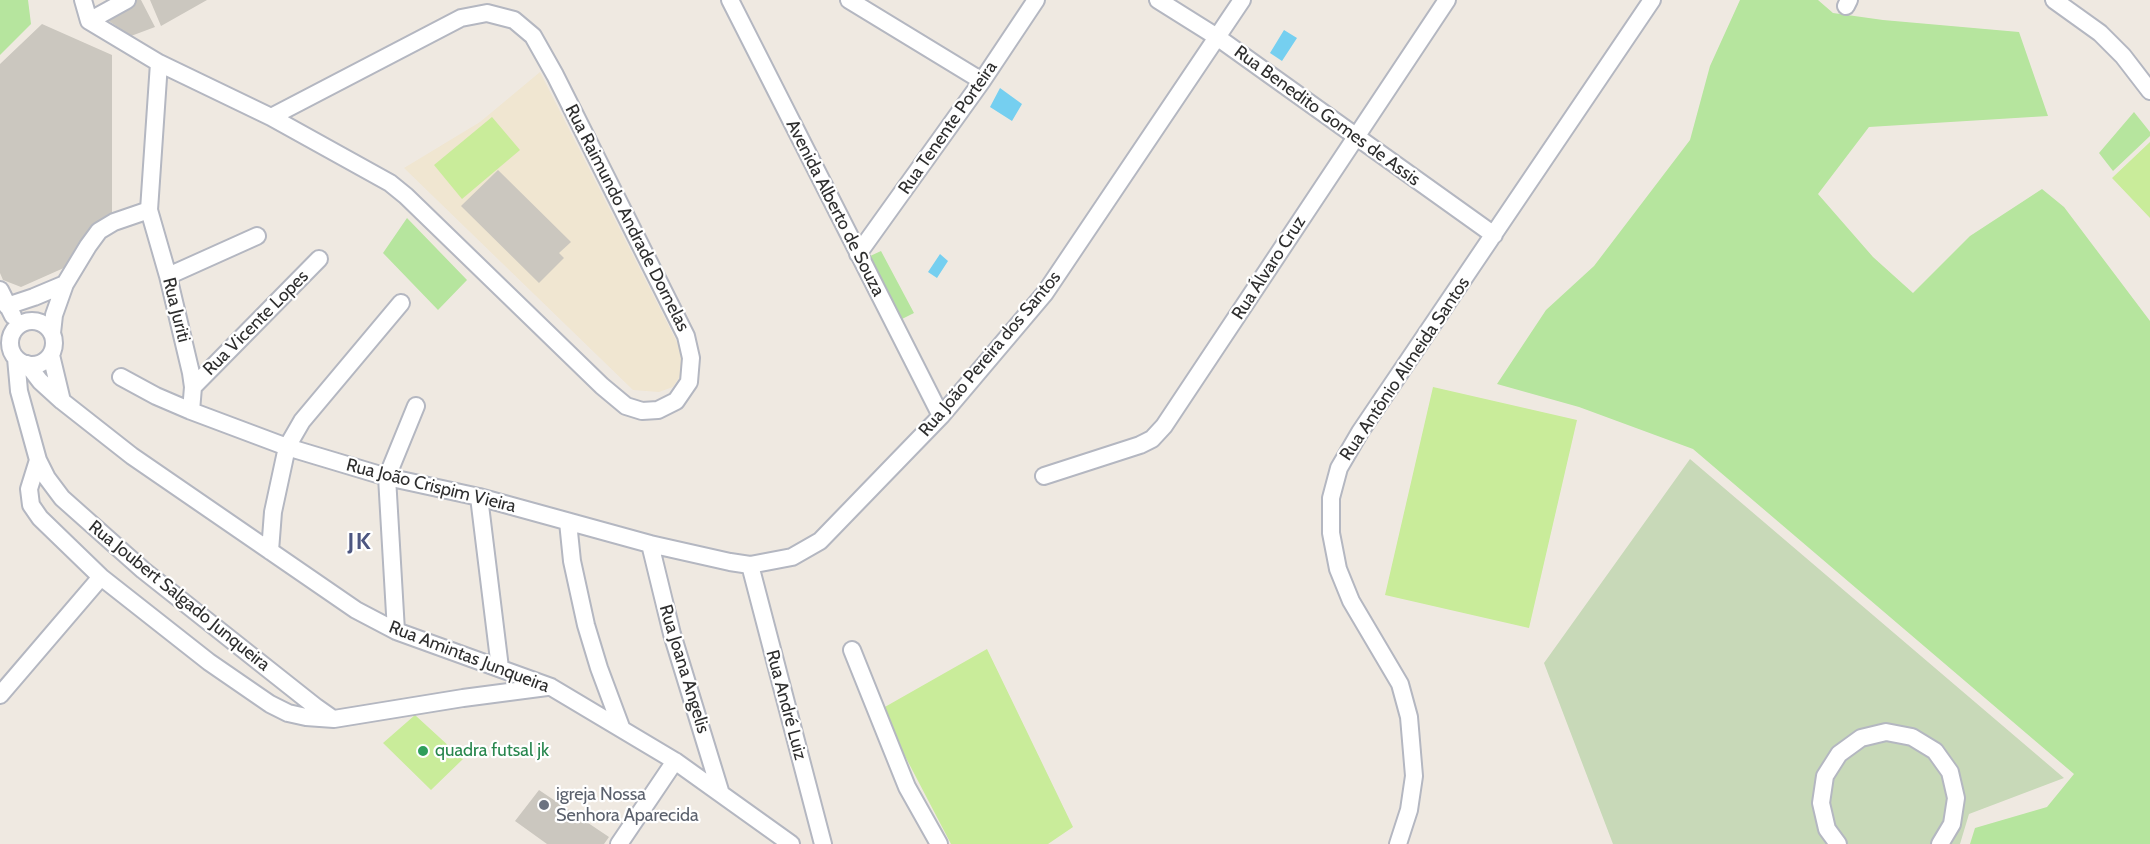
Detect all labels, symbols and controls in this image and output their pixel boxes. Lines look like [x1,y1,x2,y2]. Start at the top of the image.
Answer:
street label: Rua Benedito Gomes de Assis [1230,41,1424,191]
street label: Rua Tenente Porteira [894,57,1002,199]
street label: Rua Raimundo Andrade Dornelas [560,101,694,335]
street label: Avenida Alberto de Souza [781,116,889,300]
street label: Rua Álvaro Cruz [1227,212,1311,324]
street label: Rua Vicente Lopes [199,266,313,380]
street label: Rua João Pereira dos Santos [914,267,1066,441]
street label: Rua Antônio Almeida Santos [1335,273,1475,465]
street label: Rua Juriti [158,275,194,345]
street label: Rua João Crispim Vieira [344,454,518,518]
street label: Rua Joubert Salgado Junqueira [84,516,274,676]
district label: JK [348,528,372,556]
street label: Rua Joana Angelis [654,602,714,736]
street label: Rua Amintas Junqueira [386,616,552,698]
street label: Rua André Luiz [761,648,811,762]
place label: quadra futsal jk [435,740,549,762]
marker: quadra futsal jk [416,744,430,758]
place label: igreja Nossa Senhora Aparecida [556,784,699,826]
marker: igreja Nossa Senhora Aparecida [537,798,551,812]

